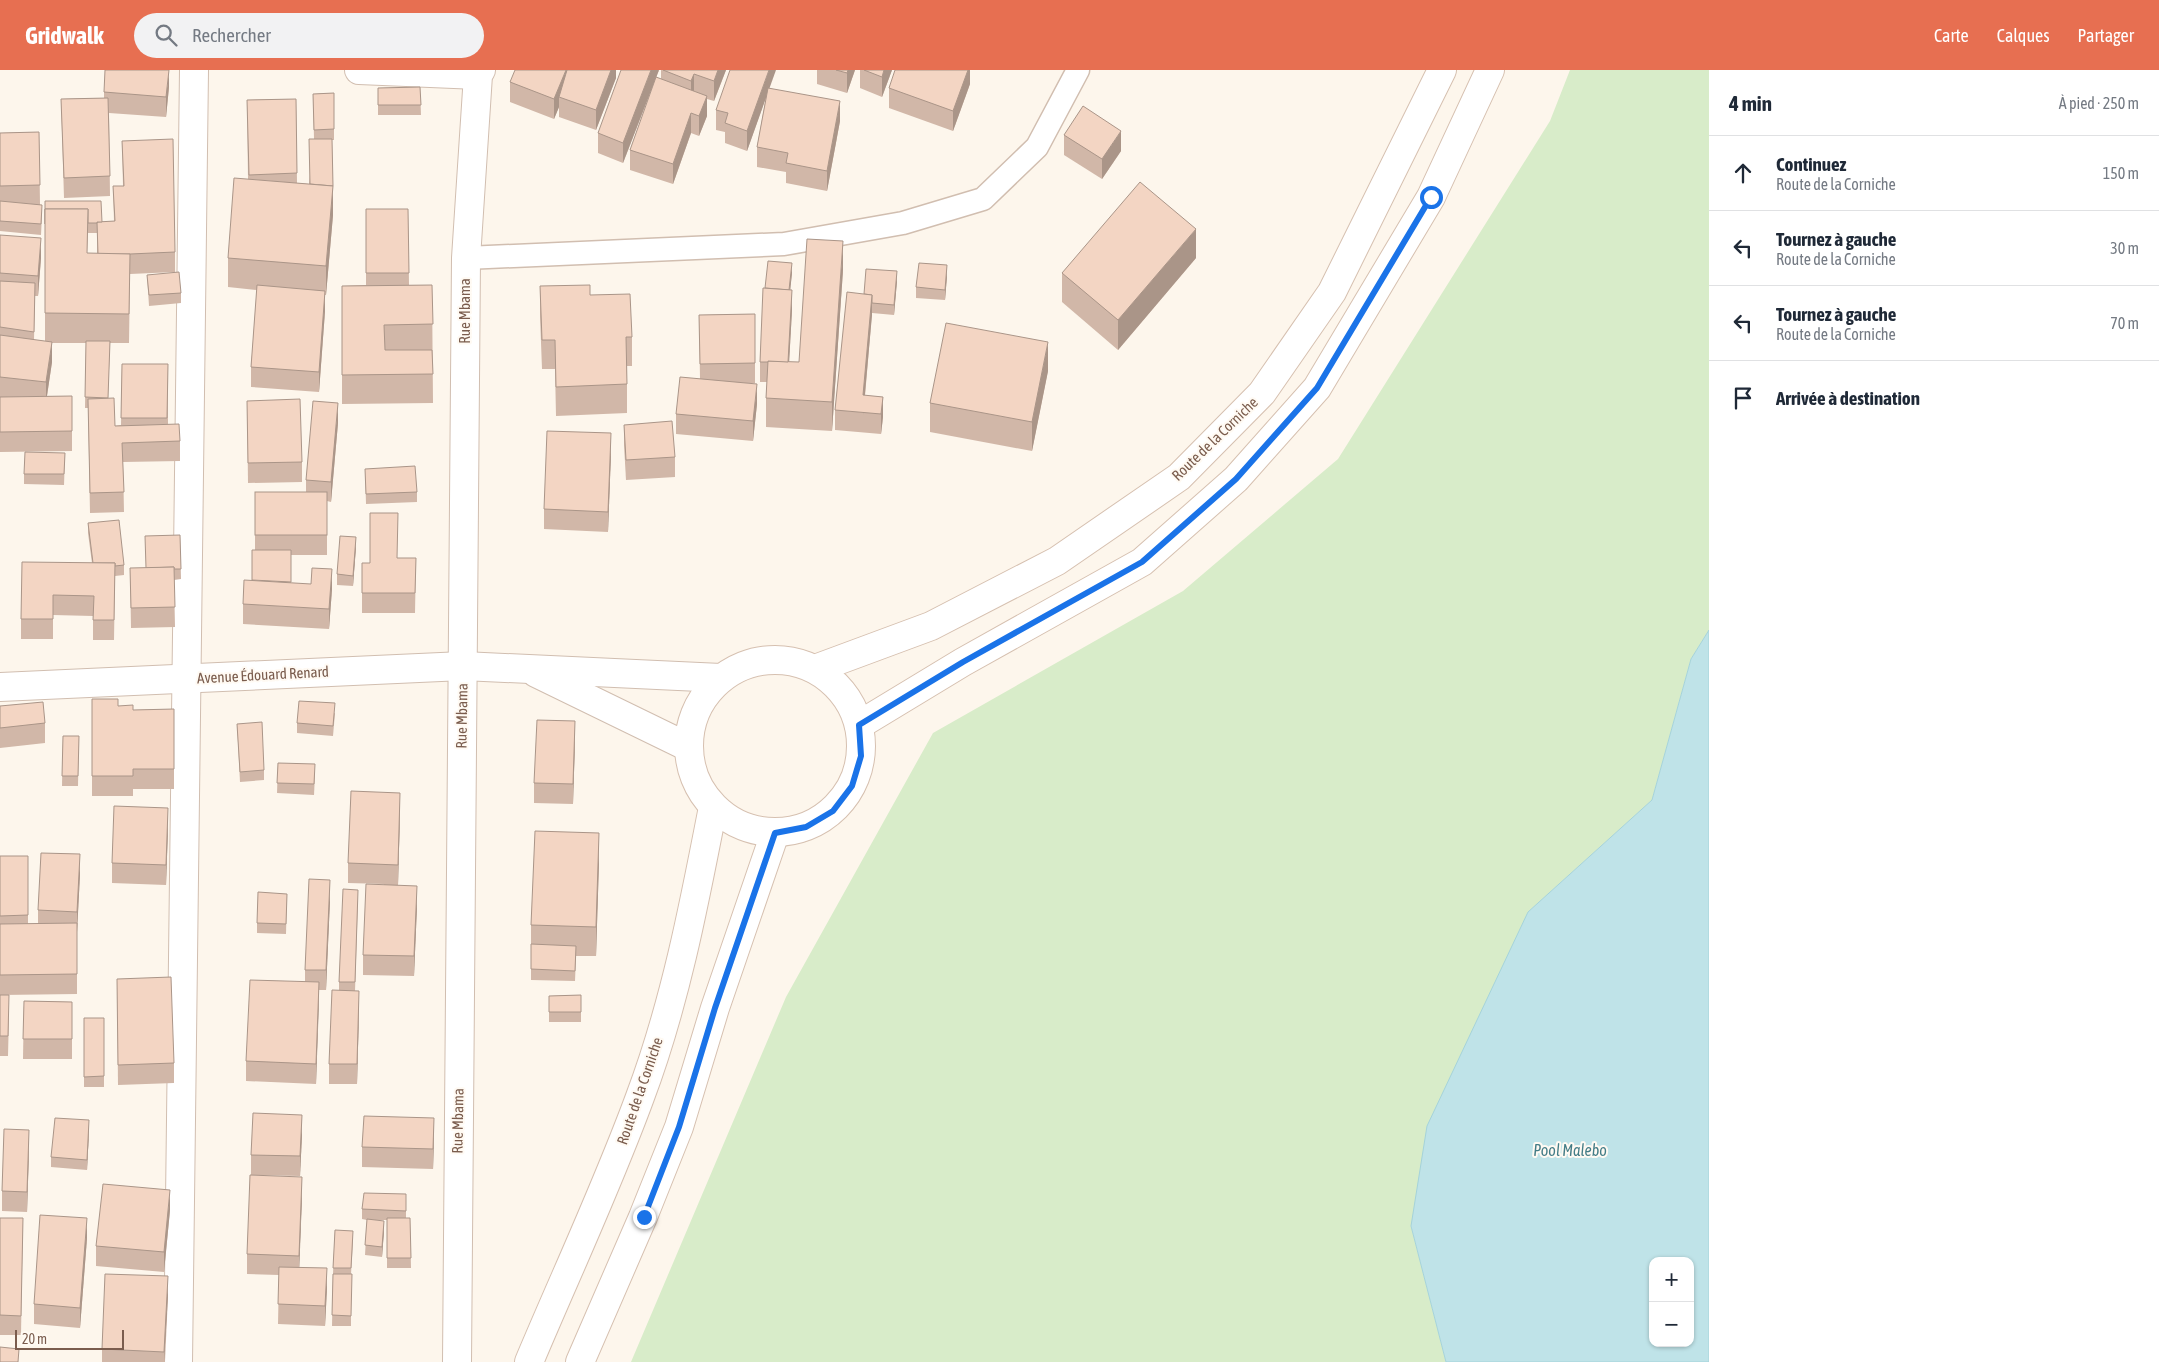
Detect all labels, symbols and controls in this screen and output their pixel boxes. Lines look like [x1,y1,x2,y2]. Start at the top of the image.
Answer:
search box [134,13,484,58]
icon: search [152,21,180,49]
text: Gridwalk [25,22,104,49]
text: Rechercher [192,24,271,46]
text: Carte [1934,25,1969,46]
text: Calques [1997,25,2050,46]
text: Partager [2078,25,2134,46]
text: 4 min [1729,91,1772,115]
text: À pied · 250 m [2059,94,2139,112]
text: Continuez [1776,153,1846,175]
icon: ahead [1729,159,1757,187]
text: 150 m [2103,164,2139,182]
text: Route de la Corniche [1776,175,1896,193]
route start [1420,186,1443,209]
text: Tournez à gauche [1776,228,1896,250]
icon: left [1729,234,1757,262]
text: 30 m [2110,239,2139,257]
text: Route de la Corniche [1776,250,1896,268]
street label: Rue Mbama [456,278,473,344]
text: Tournez à gauche [1776,303,1896,325]
icon: left [1729,309,1757,337]
text: 70 m [2110,314,2139,332]
text: Route de la Corniche [1776,325,1896,343]
icon: arrive [1729,384,1757,412]
text: Arrivée à destination [1776,387,1920,409]
street label: Route de la Corniche [1168,393,1261,484]
street label: Avenue Édouard Renard [197,663,329,686]
street label: Rue Mbama [452,683,471,749]
street label: Route de la Corniche [613,1035,666,1147]
street label: Rue Mbama [448,1088,467,1154]
water label: Pool Malebo [1533,1141,1607,1159]
route end [633,1206,656,1229]
map controls [1649,1257,1694,1347]
button: + [1649,1257,1694,1302]
button: − [1649,1302,1694,1347]
scale bar [15,1327,124,1350]
text: 20 m [22,1331,47,1347]

